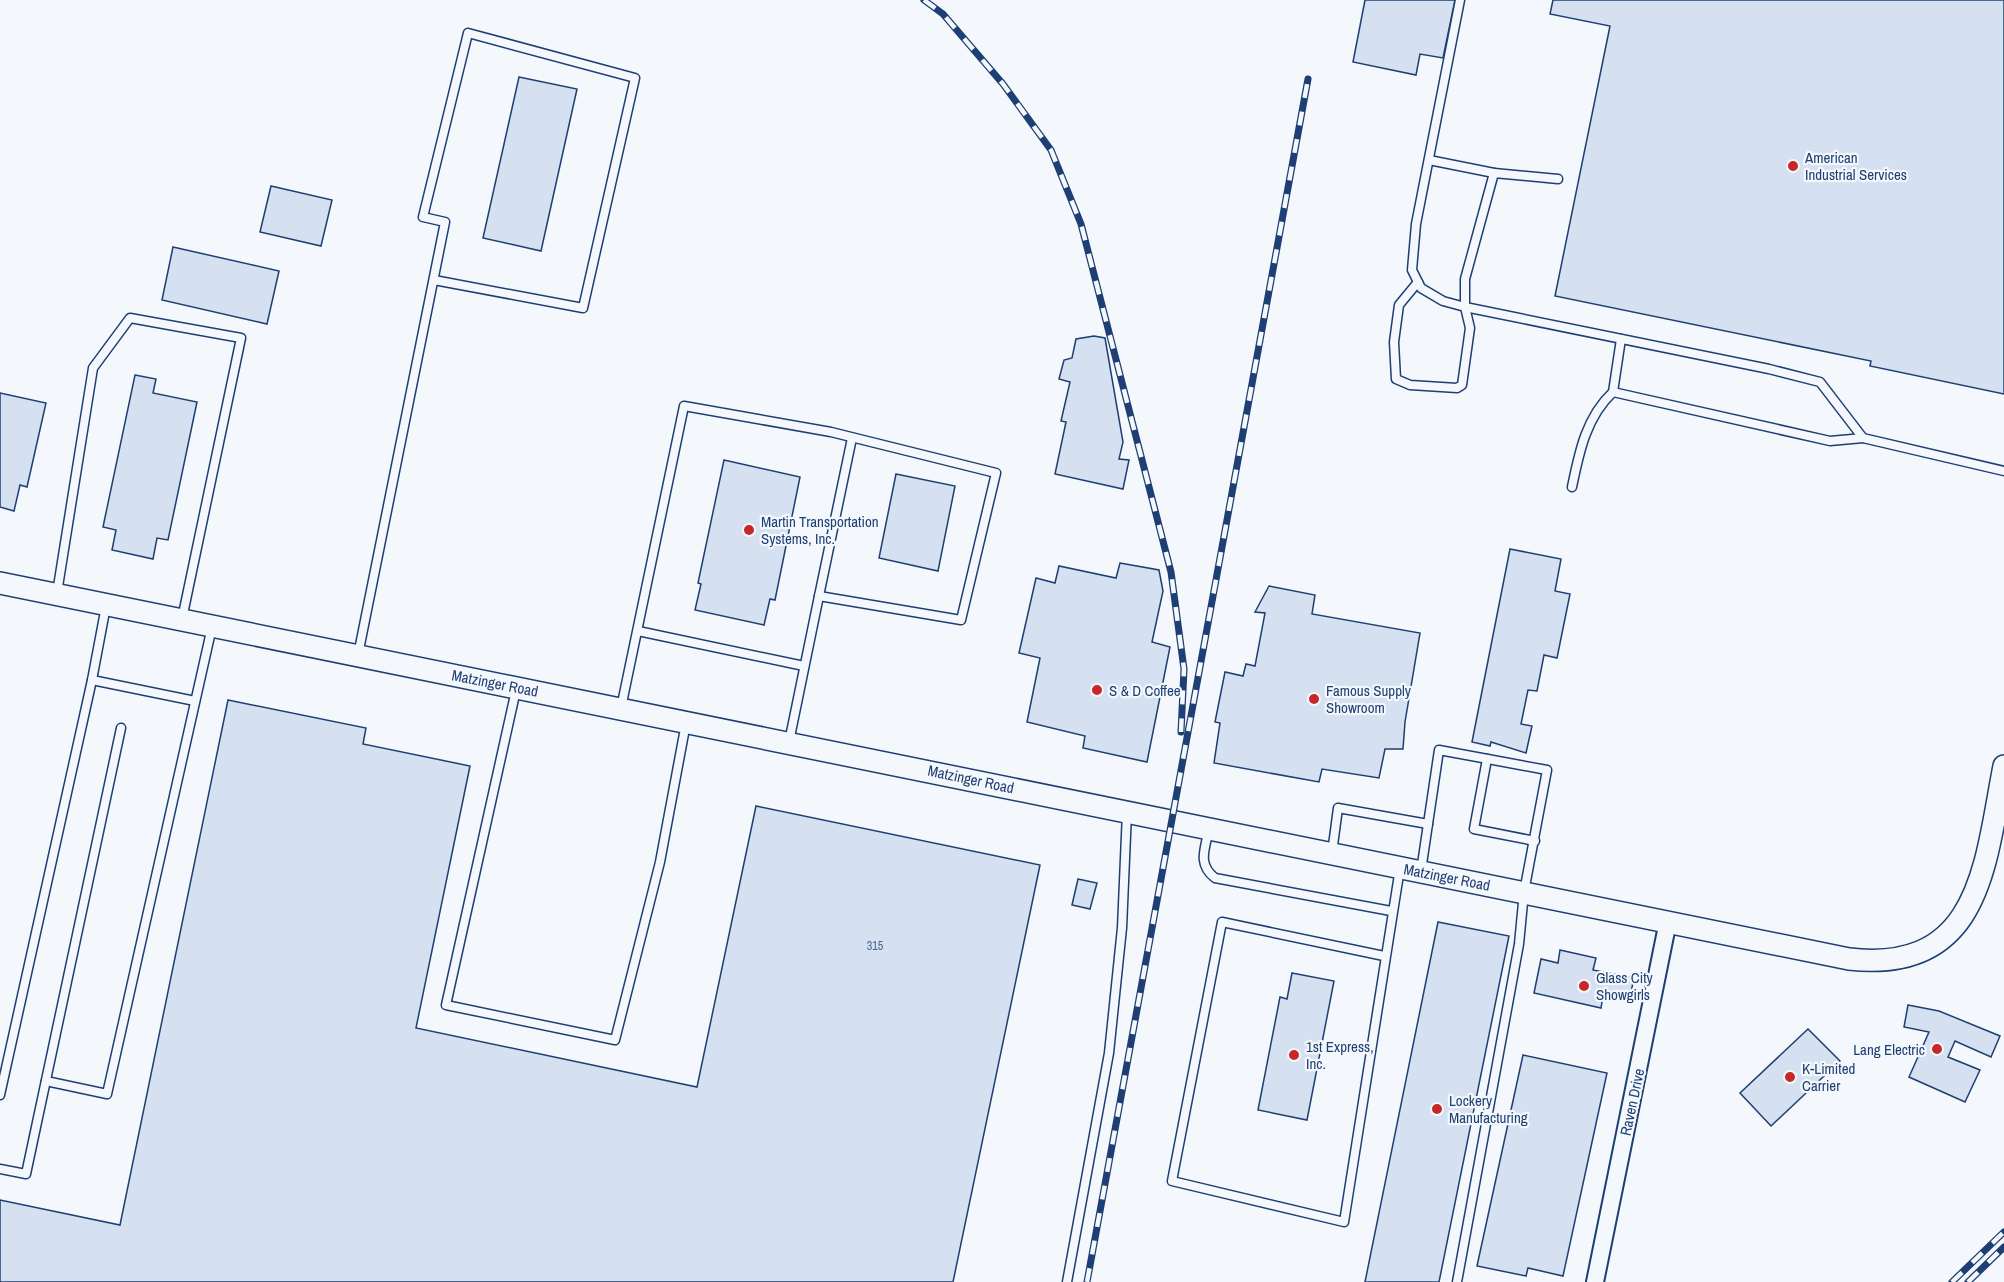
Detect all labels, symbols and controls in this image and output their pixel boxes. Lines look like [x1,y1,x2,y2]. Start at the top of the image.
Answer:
place label: American Industrial Services [1804,147,1907,185]
marker: American Industrial Services [1786,159,1800,173]
place label: Martin Transportation Systems, Inc. [761,511,879,549]
marker: Martin Transportation Systems, Inc. [742,523,756,537]
street label: Matzinger Road [450,664,540,702]
place label: S & D Coffee [1109,680,1181,701]
place label: Famous Supply Showroom [1326,680,1412,718]
marker: S & D Coffee [1090,683,1104,697]
marker: Famous Supply Showroom [1307,692,1321,706]
street label: Matzinger Road [926,760,1016,798]
street label: Matzinger Road [1402,858,1492,896]
house number: 315 [867,938,884,954]
place label: Glass City Showgirls [1596,967,1654,1005]
marker: Glass City Showgirls [1577,979,1591,993]
place label: 1st Express, Inc. [1306,1036,1374,1074]
place label: Lang Electric [1853,1039,1925,1060]
marker: Lang Electric [1930,1042,1944,1056]
marker: 1st Express, Inc. [1287,1048,1301,1062]
place label: K-Limited Carrier [1802,1058,1855,1096]
street label: Raven Drive [1615,1066,1649,1138]
marker: K-Limited Carrier [1783,1070,1797,1084]
place label: Lockery Manufacturing [1449,1090,1528,1128]
marker: Lockery Manufacturing [1430,1102,1444,1116]

